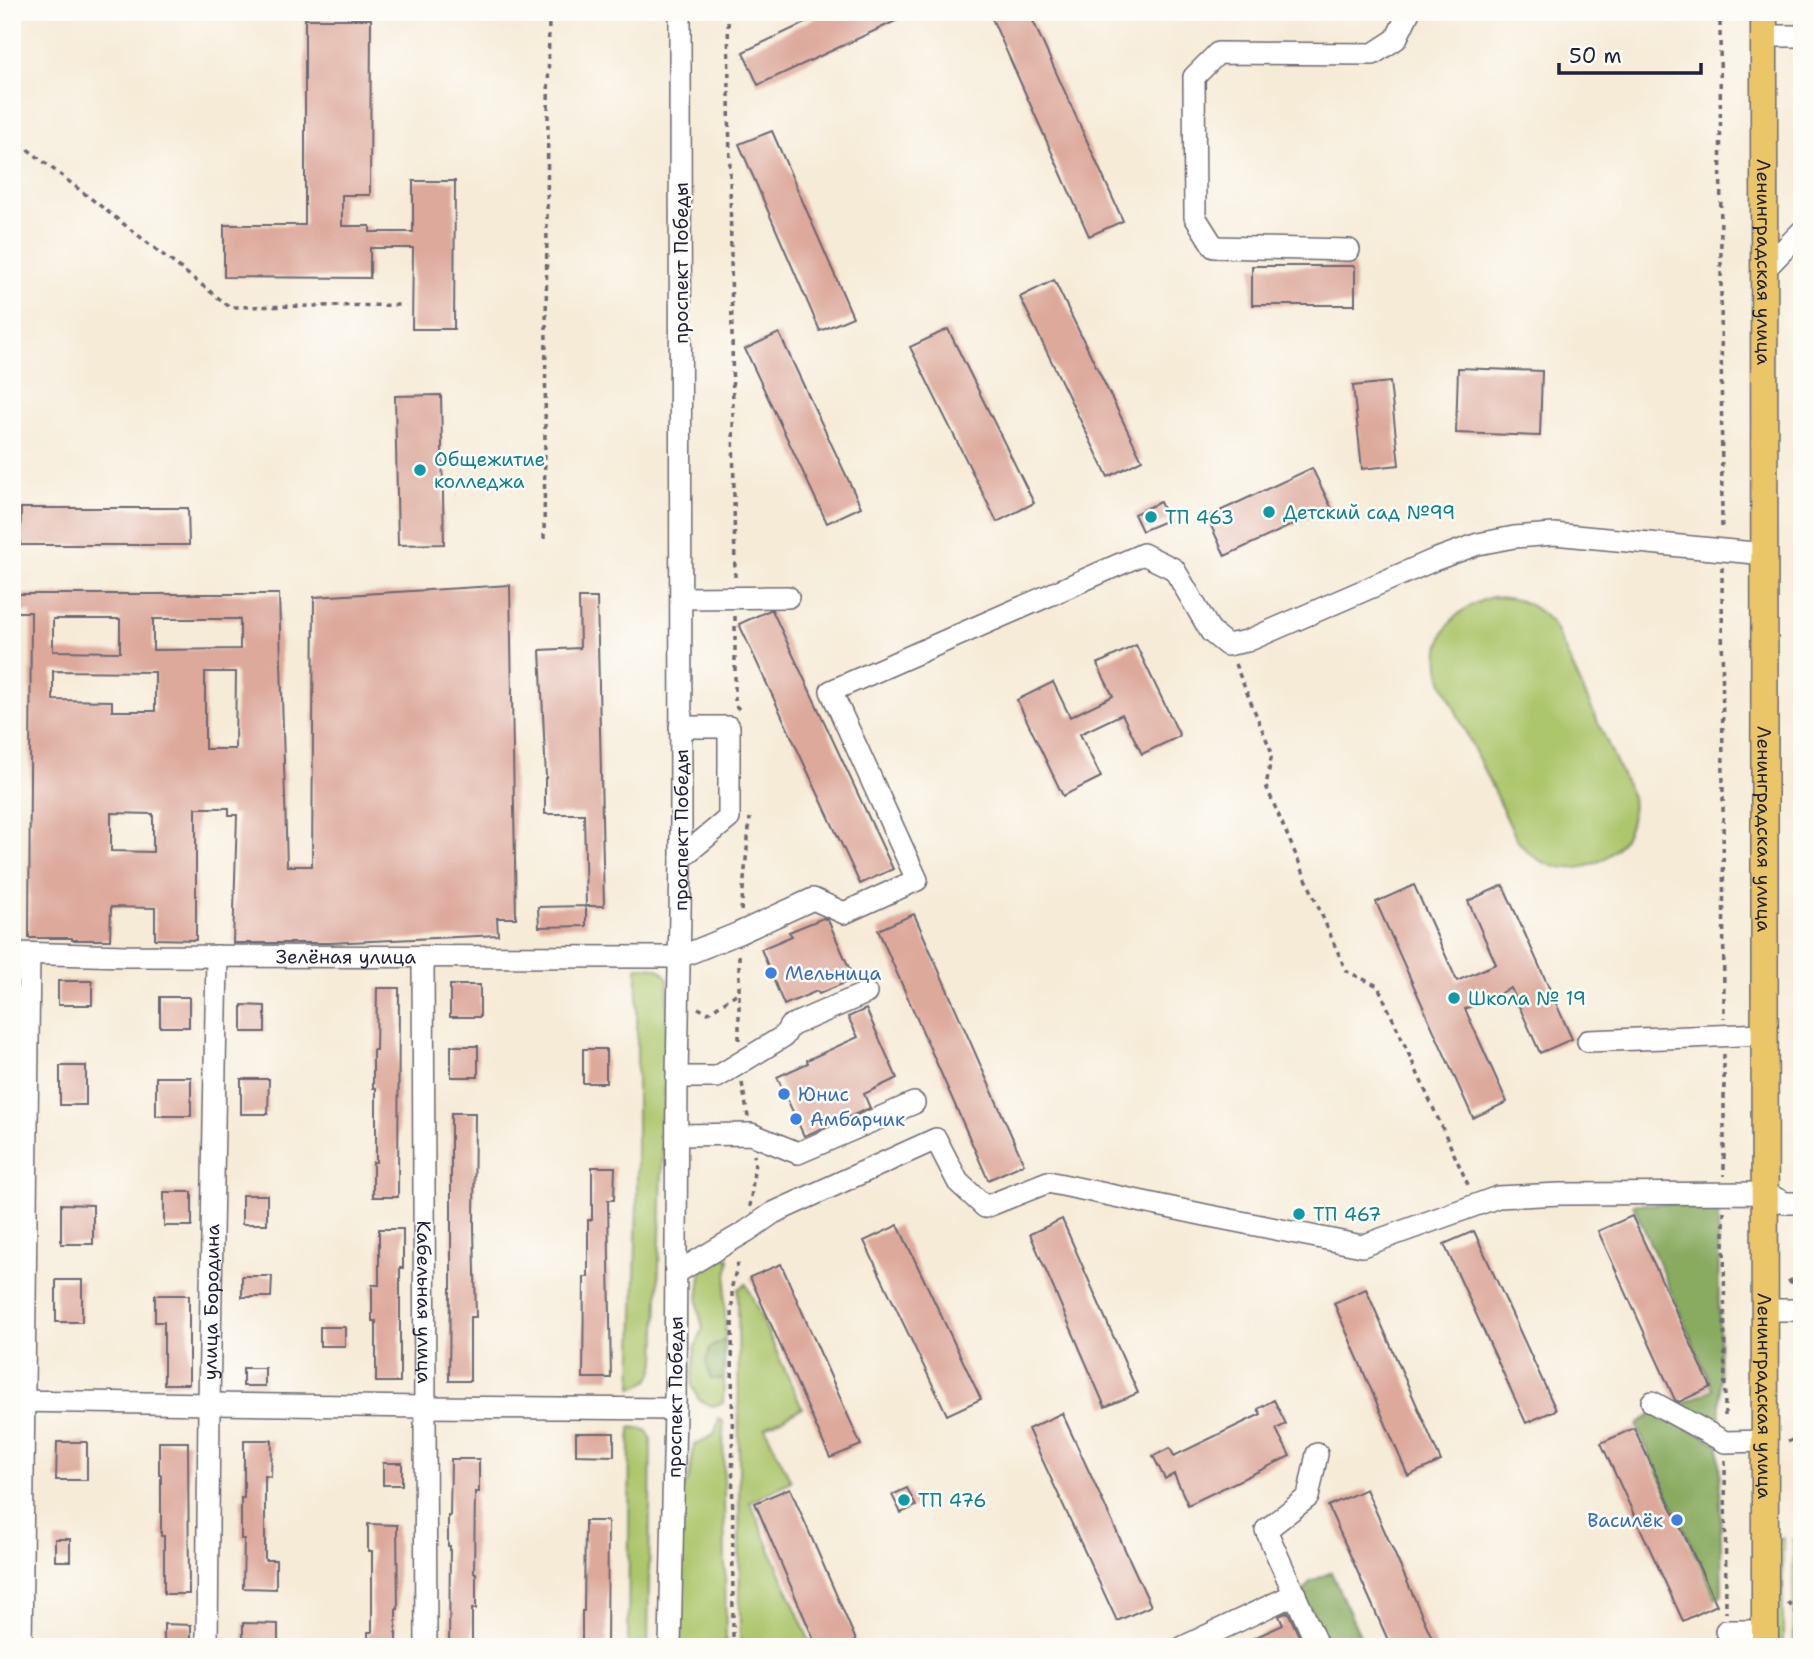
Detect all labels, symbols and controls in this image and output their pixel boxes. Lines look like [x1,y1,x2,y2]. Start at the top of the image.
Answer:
scale bar [1559,32,1700,76]
text: 50 m [1569,42,1622,70]
street label: Ленинградская улица [1751,159,1776,365]
street label: проспект Победы [669,182,694,344]
place label: Общежитие колледжа [434,447,545,494]
marker: Общежитие колледжа [412,462,428,478]
place label: Детский сад №99 [1283,500,1455,525]
marker: Детский сад №99 [1261,504,1277,520]
place label: ТП 463 [1165,505,1234,530]
marker: ТП 463 [1143,509,1159,525]
street label: Ленинградская улица [1751,726,1777,932]
street label: проспект Победы [668,749,694,911]
street label: Зелёная улица [276,944,416,970]
place label: Мельница [785,961,881,986]
marker: Мельница [763,965,779,981]
place label: Школа № 19 [1468,986,1586,1011]
marker: Школа № 19 [1446,990,1462,1006]
place label: Юнис [798,1082,849,1107]
marker: Юнис [776,1086,792,1102]
place label: Амбарчик [810,1107,905,1132]
marker: Амбарчик [788,1111,804,1127]
place label: ТП 467 [1313,1202,1381,1227]
marker: ТП 467 [1291,1206,1307,1222]
street label: Кабельная улица [411,1220,437,1384]
street label: улица Бородина [197,1223,225,1380]
street label: Ленинградская улица [1752,1293,1777,1499]
street label: проспект Победы [662,1316,689,1478]
place label: ТП 476 [918,1488,987,1513]
marker: ТП 476 [896,1492,912,1508]
place label: Василёк [1587,1508,1663,1533]
marker: Василёк [1669,1512,1685,1528]

